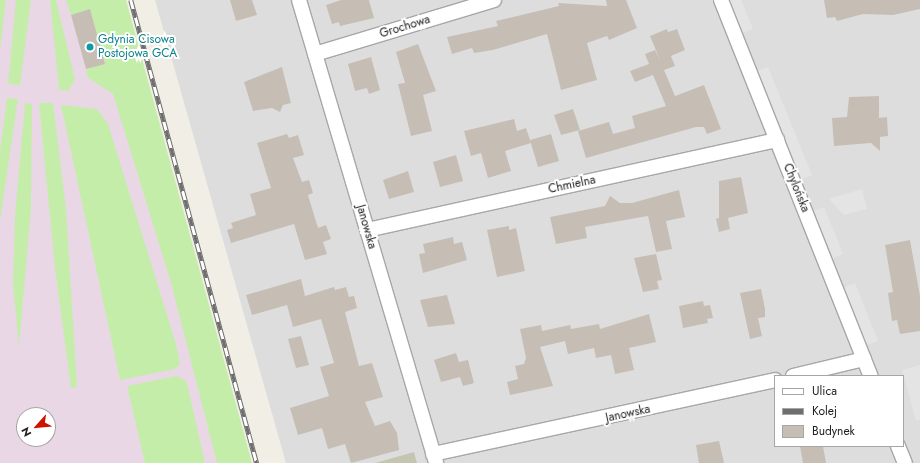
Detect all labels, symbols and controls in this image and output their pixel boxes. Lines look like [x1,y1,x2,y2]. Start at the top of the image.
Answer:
street label: Grochowa [378,12,432,42]
place label: Gdynia Cisowa Postojowa GCA [98,33,177,61]
marker: Gdynia Cisowa Postojowa GCA [85,42,95,52]
street label: Chylońska [780,162,812,214]
street label: Chmielna [547,173,597,197]
street label: Janowska [353,203,379,251]
legend [774,375,904,447]
text: Ulica [812,382,837,400]
street label: Janowska [604,402,652,426]
text: Kolej [812,402,837,420]
north arrow [16,407,56,447]
text: Budynek [812,422,855,440]
text: N [17,424,35,440]

